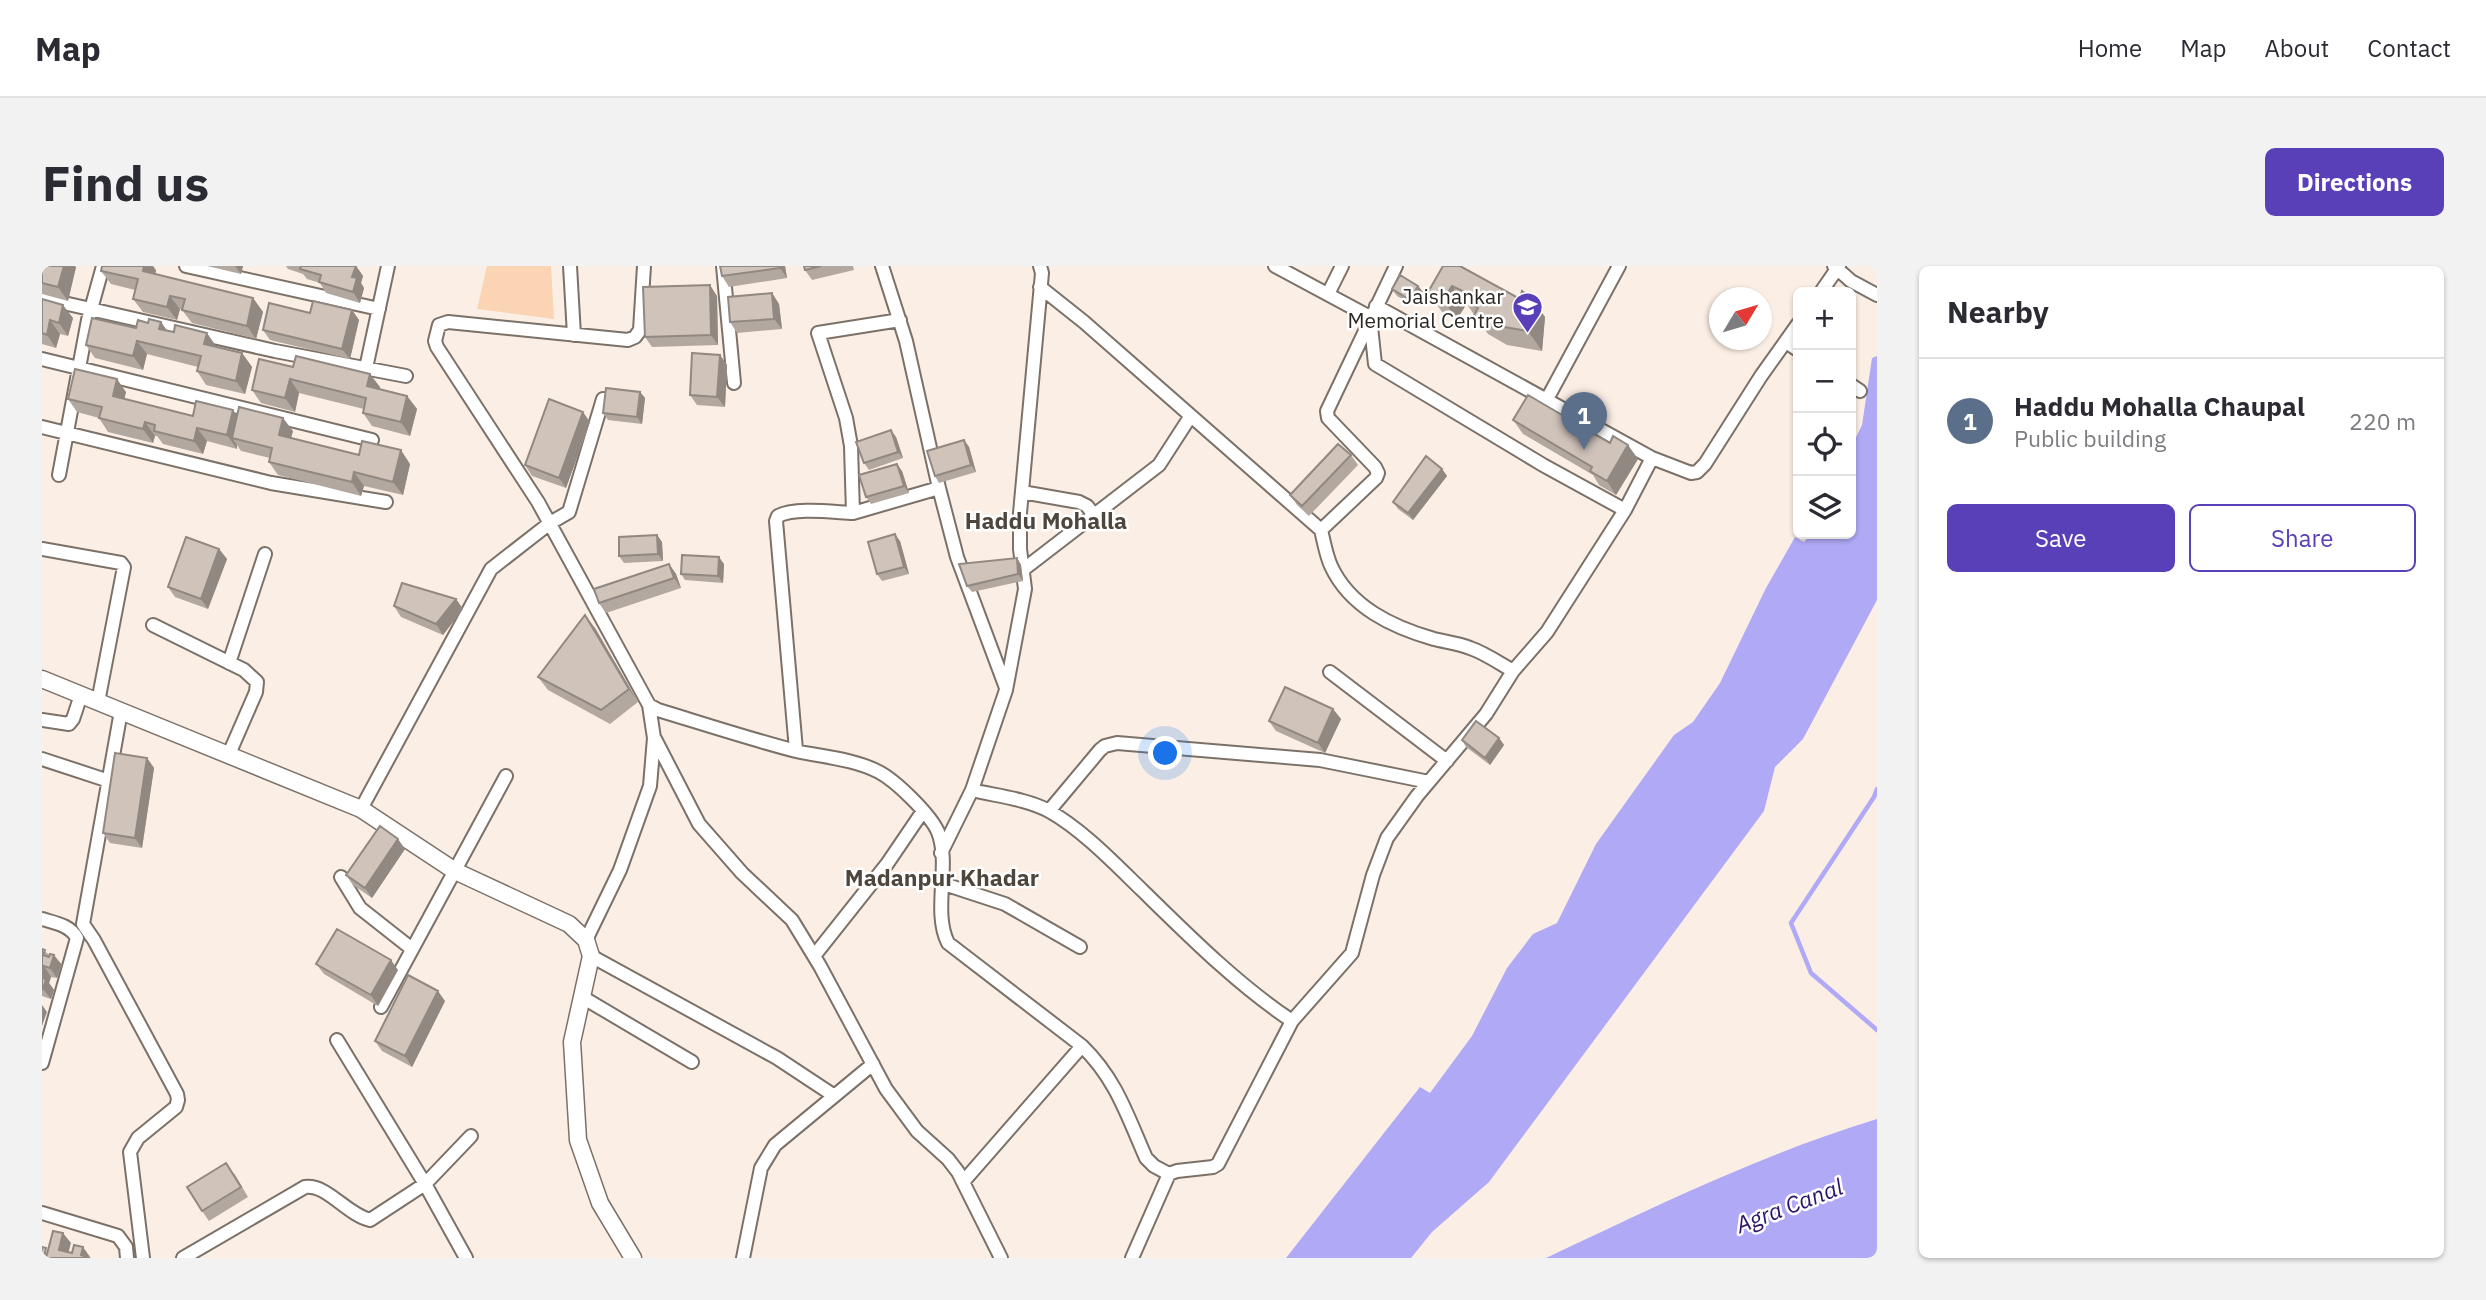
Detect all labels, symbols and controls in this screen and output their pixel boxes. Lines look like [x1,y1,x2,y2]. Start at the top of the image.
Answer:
text: Map [35,27,101,70]
text: Home [2078,32,2142,64]
text: Map [2180,32,2226,64]
text: About [2264,32,2329,64]
text: Contact [2367,32,2451,64]
button: Directions [2265,148,2444,216]
text: Find us [42,151,209,214]
place label: Jaishankar Memorial Centre [1347,282,1504,334]
north arrow [1709,287,1772,350]
map controls [1793,287,1856,539]
button: + [1793,287,1856,350]
school or university icon: Jaishankar Memorial Centre [1510,291,1544,335]
text: Nearby [1947,292,2049,331]
button: − [1793,350,1856,413]
text: Haddu Mohalla Chaupal [2014,389,2305,423]
pin: 1 [1561,392,1607,450]
text: 1 [1963,406,1977,436]
text: 220 m [2349,406,2416,436]
button: locate [1793,413,1856,476]
text: Public building [2014,423,2166,453]
button: layers [1793,476,1856,539]
button: Save [1947,504,2175,572]
button: Share [2189,504,2416,572]
district label: Haddu Mohalla [965,505,1127,535]
your location [1148,736,1182,770]
district label: Madanpur Khadar [845,862,1039,892]
water label: Agra Canal [1730,1171,1848,1240]

